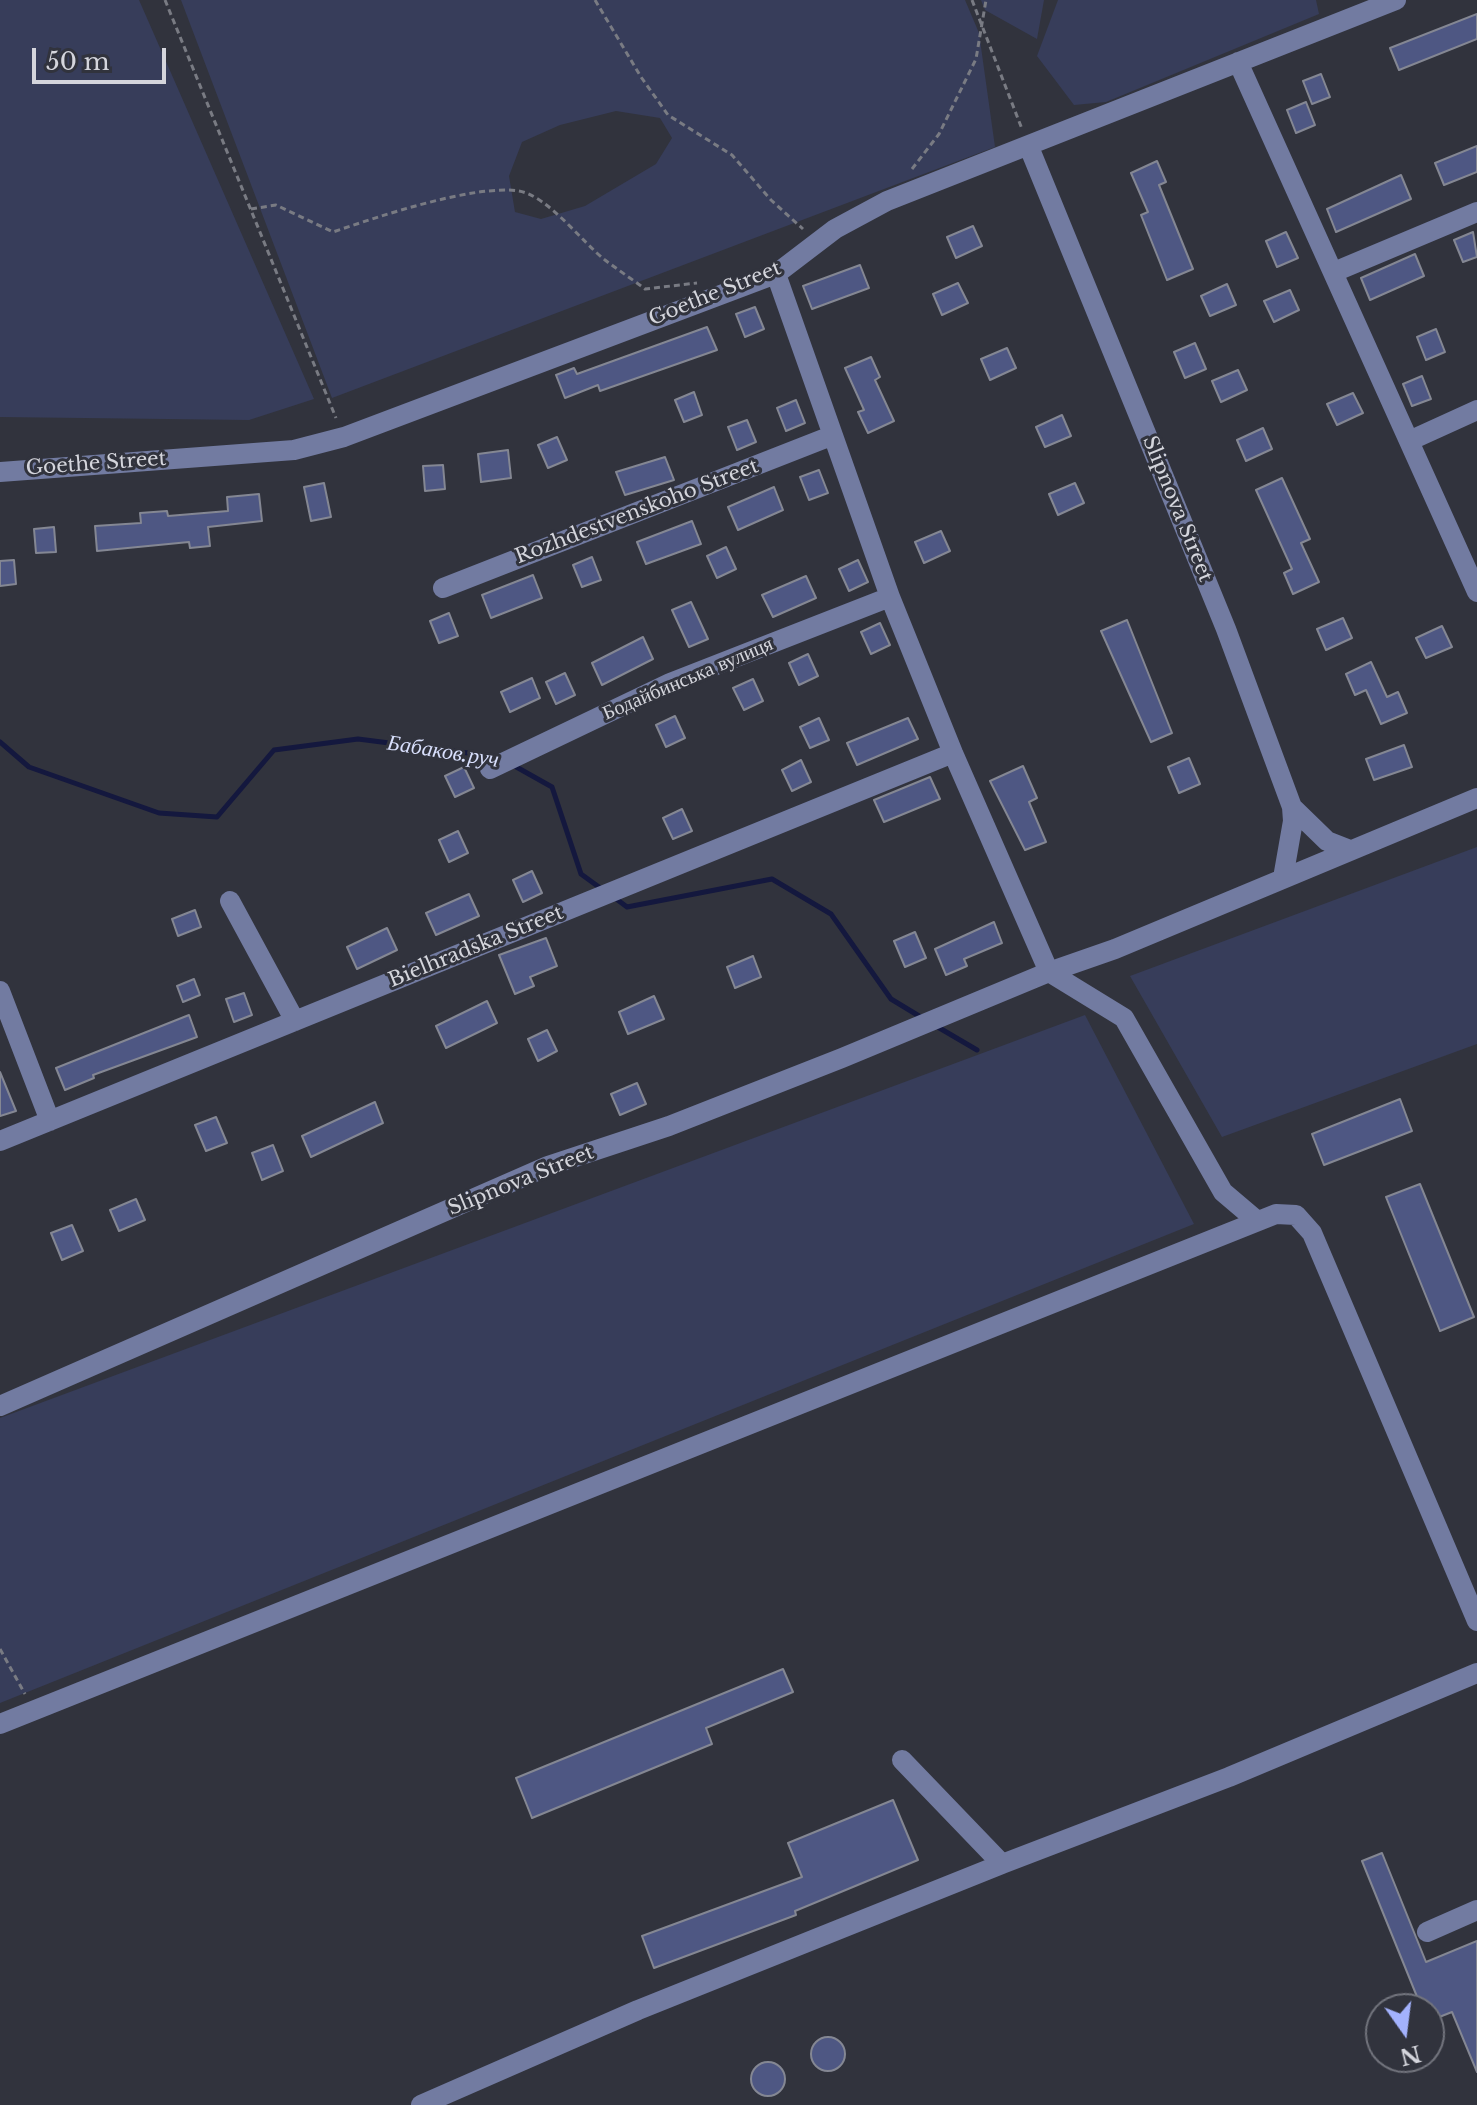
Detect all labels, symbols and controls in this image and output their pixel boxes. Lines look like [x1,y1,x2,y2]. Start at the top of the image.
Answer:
scale bar [36,32,170,82]
text: 50 m [46,47,109,76]
street label: Goethe Street [645,257,785,331]
street label: Slipnova Street [1137,433,1217,585]
street label: Goethe Street [25,447,167,481]
street label: Rozhdestvenskoho Street [512,454,762,570]
street label: Бодайбинська вулиця [599,632,777,726]
water label: Бабаков.руч [385,730,501,774]
street label: Bielhradska Street [385,901,567,993]
street label: Slipnova Street [445,1141,597,1221]
north arrow [1365,1993,1445,2073]
text: N [1397,2039,1424,2070]

